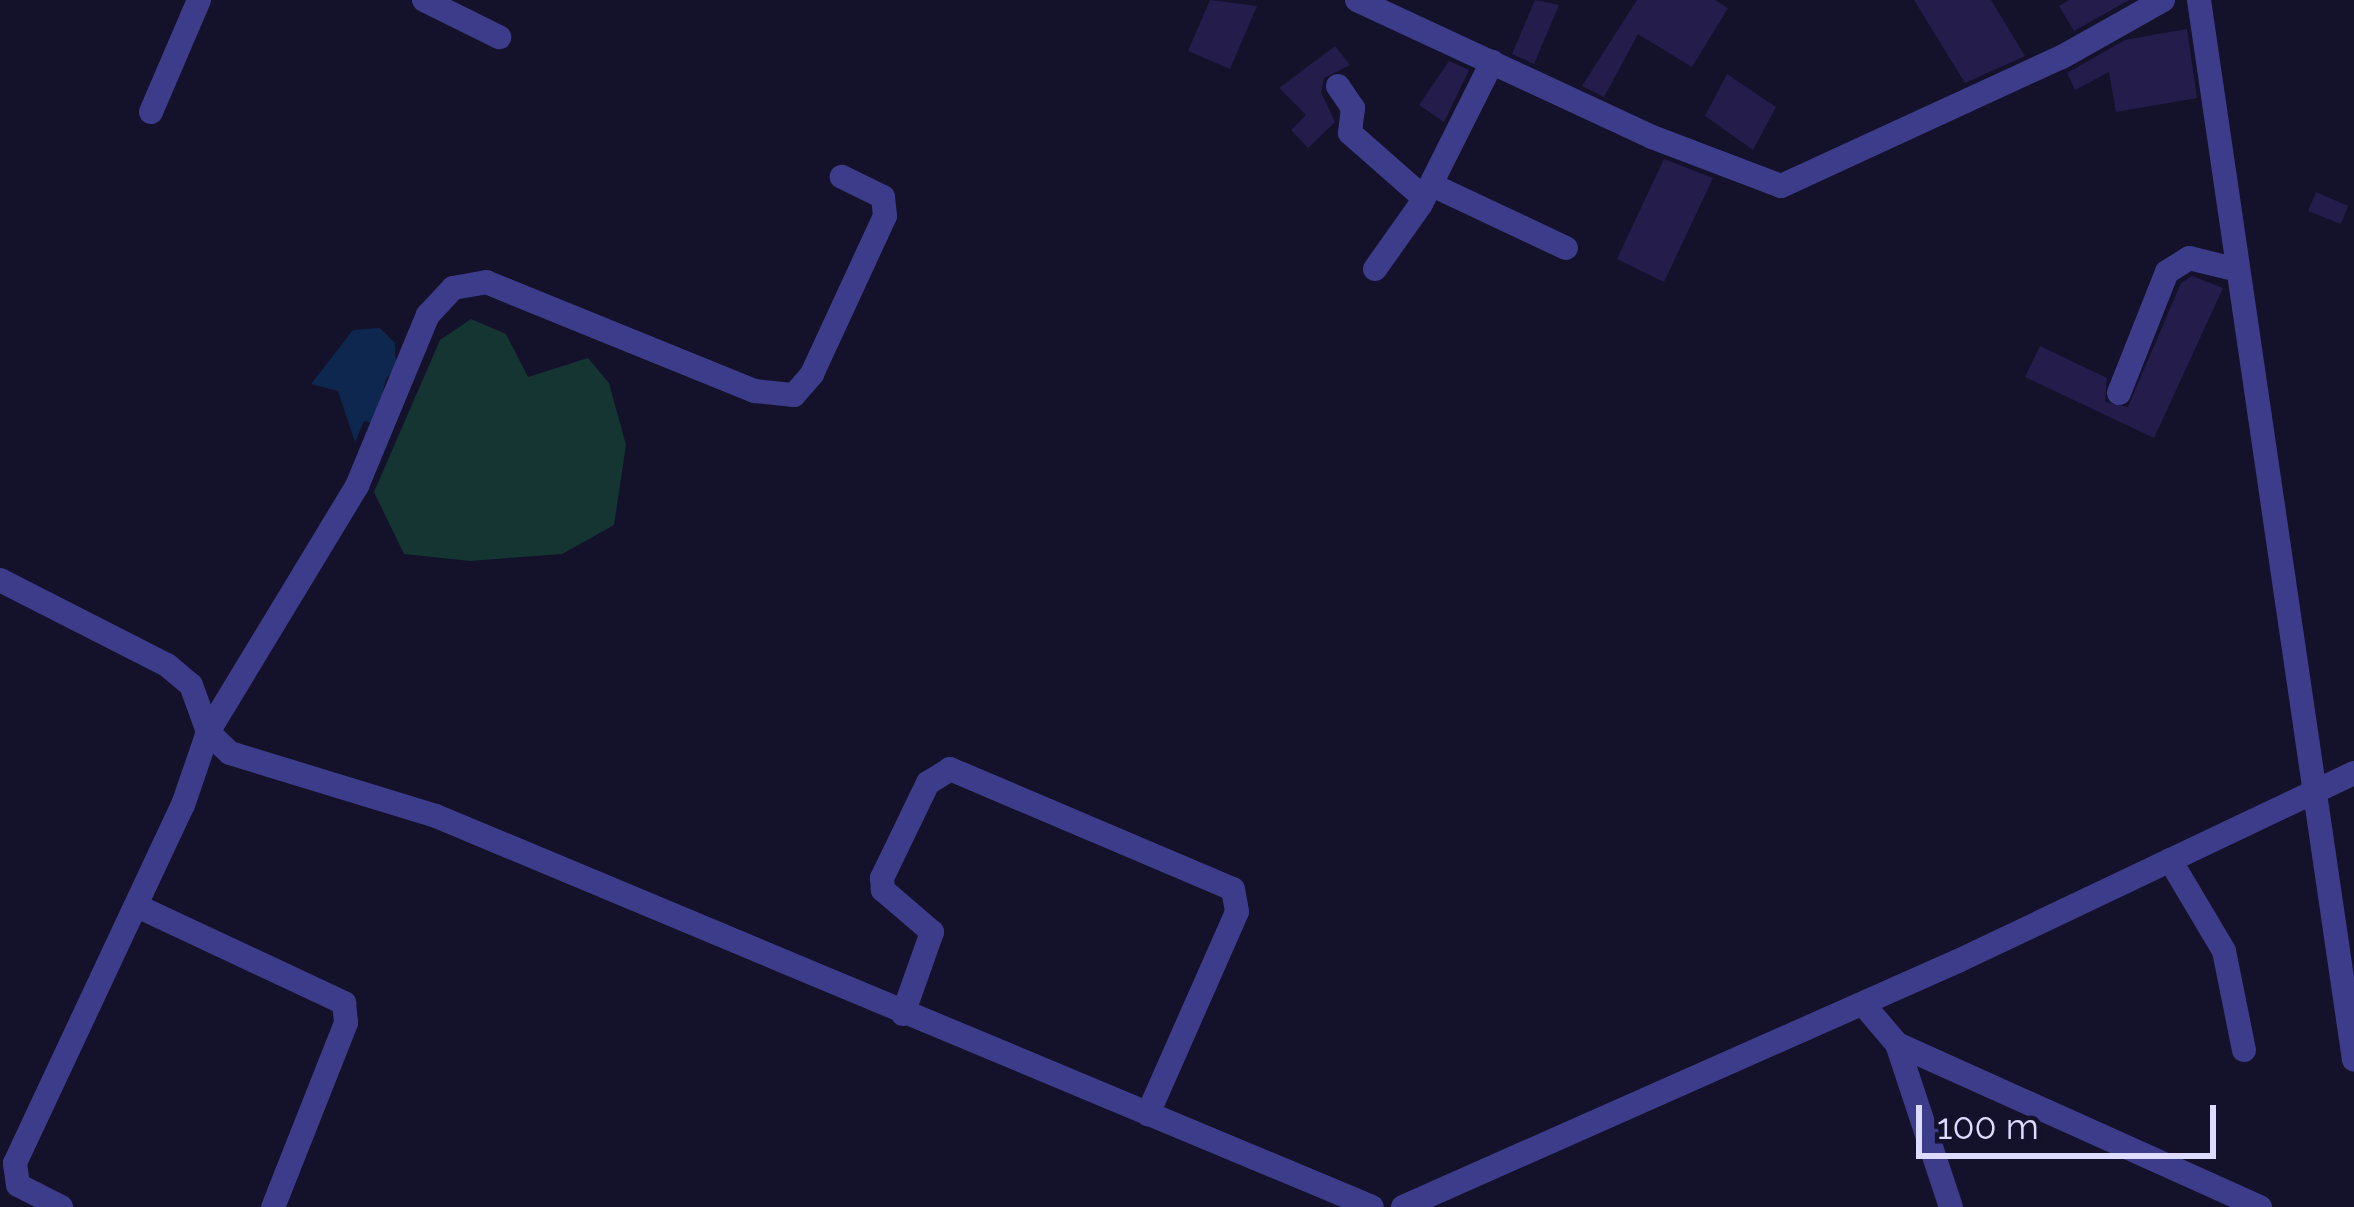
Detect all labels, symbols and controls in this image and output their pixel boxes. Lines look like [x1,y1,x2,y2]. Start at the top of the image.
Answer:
scale bar [1922,1081,2222,1155]
text: 100 m [1937,1105,2039,1147]

